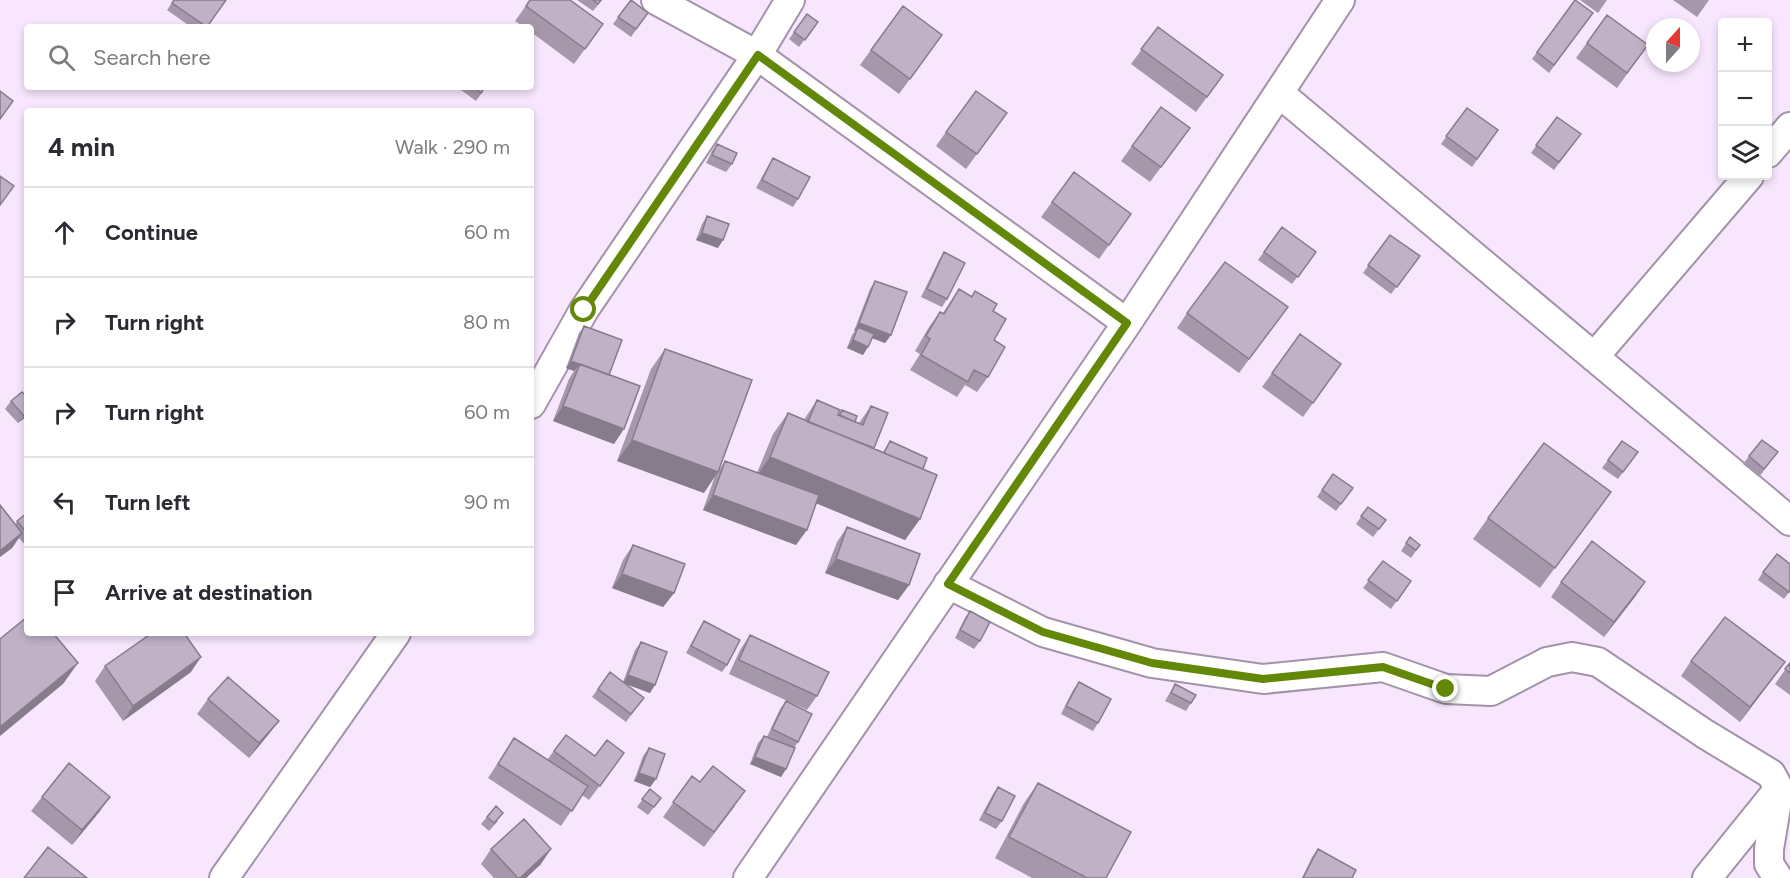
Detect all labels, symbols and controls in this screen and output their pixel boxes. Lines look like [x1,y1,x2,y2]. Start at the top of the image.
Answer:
north arrow [1646,18,1700,72]
map controls [1718,18,1772,180]
button: + [1718,18,1772,72]
search box [24,24,534,90]
icon: search [45,41,78,74]
text: Search here [93,44,211,71]
button: − [1718,72,1772,126]
button: layers [1718,126,1772,180]
text: 4 min [48,131,115,163]
text: Walk · 290 m [395,135,510,159]
icon: ahead [48,216,81,249]
text: Continue [105,219,198,246]
text: 60 m [464,220,510,244]
route start [570,296,596,322]
icon: right [48,306,81,339]
text: Turn right [105,309,204,336]
text: 80 m [463,310,510,334]
icon: right [48,396,81,429]
text: Turn right [105,399,204,426]
text: 60 m [464,400,510,424]
icon: left [48,486,81,519]
text: Turn left [105,489,191,516]
text: 90 m [464,490,510,514]
icon: arrive [48,576,81,609]
text: Arrive at destination [105,579,313,606]
route end [1432,675,1458,701]

